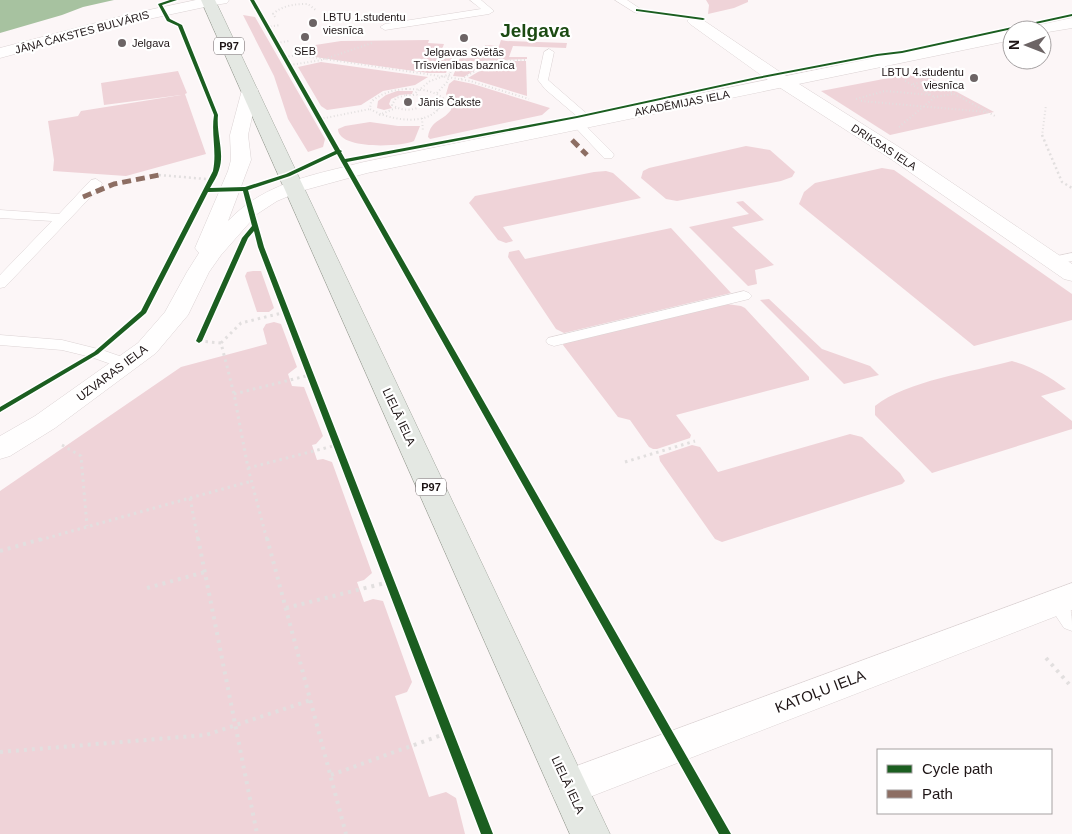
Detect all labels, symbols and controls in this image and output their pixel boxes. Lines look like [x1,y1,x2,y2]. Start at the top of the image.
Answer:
street label: JĀŅA ČAKSTES BULVĀRIS [14,8,150,56]
place label: LBTU 1.studentu viesnīca [323,11,406,36]
marker: LBTU 1.studentu viesnīca [307,17,319,29]
district label: Jelgava [500,20,570,41]
north arrow [1002,20,1052,70]
marker: SEB [299,31,311,43]
marker: Jelgavas Svētās Trīsvienības baznīca [458,32,470,44]
marker: Jelgava [116,37,128,49]
place label: Jelgava [132,37,171,49]
road number: P97 [214,37,244,54]
text: N [1006,40,1022,50]
place label: SEB [294,45,316,57]
place label: Jelgavas Svētās Trīsvienības baznīca [413,46,515,71]
place label: LBTU 4.studentu viesnīca [881,66,965,91]
marker: LBTU 4.studentu viesnīca [968,72,980,84]
street label: AKADĒMIJAS IELA [633,88,731,118]
marker: Jānis Čakste [402,96,414,108]
place label: Jānis Čakste [418,96,481,108]
street label: DRIKSAS IELA [849,121,919,173]
street label: UZVARAS IELA [74,342,150,404]
street label: LIELĀ IELA [380,386,418,448]
road number: P97 [416,478,446,496]
street label: KATOĻU IELA [772,666,868,716]
legend [877,749,1052,814]
street label: LIELĀ IELA [549,754,587,816]
text: Cycle path [922,760,993,777]
text: Path [922,785,953,802]

